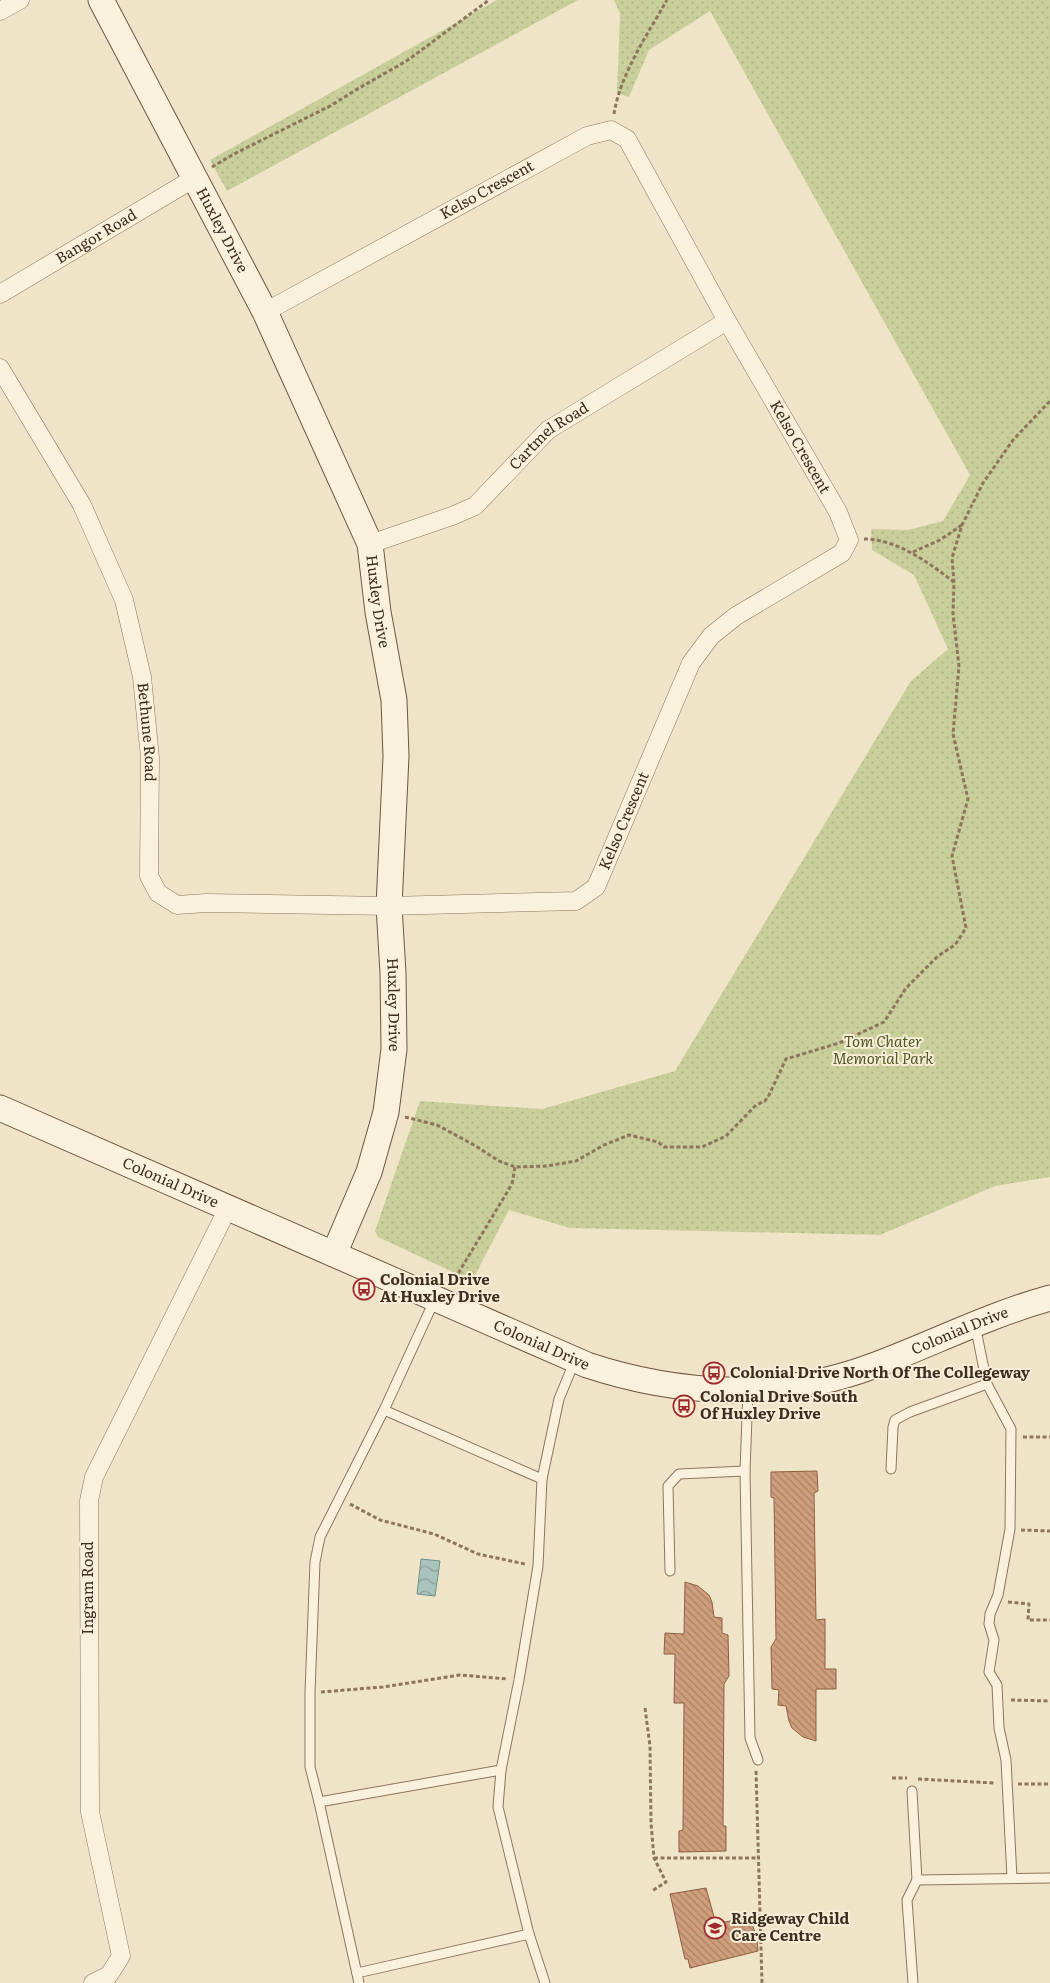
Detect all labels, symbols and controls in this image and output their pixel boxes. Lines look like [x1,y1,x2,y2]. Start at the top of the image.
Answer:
street label: Kelso Crescent [435,153,538,224]
street label: Huxley Drive [191,183,255,277]
street label: Bangor Road [50,202,140,269]
street label: Cartmel Road [503,395,592,474]
street label: Kelso Crescent [765,395,837,497]
street label: Huxley Drive [361,553,397,650]
street label: Bethune Road [133,681,163,782]
street label: Kelso Crescent [592,768,654,873]
street label: Huxley Drive [382,957,407,1052]
park label: Tom Chater Memorial Park [833,1029,934,1069]
street label: Colonial Drive [119,1150,223,1213]
place label: Colonial Drive At Huxley Drive [380,1267,500,1307]
bus stop icon: Colonial Drive At Huxley Drive [352,1277,376,1301]
street label: Colonial Drive [907,1299,1011,1360]
street label: Colonial Drive [490,1312,594,1375]
place label: Colonial Drive North Of The Collegeway [730,1360,1031,1383]
bus stop icon: Colonial Drive North Of The Collegeway [702,1361,726,1385]
place label: Colonial Drive South Of Huxley Drive [700,1384,858,1424]
bus stop icon: Colonial Drive South Of Huxley Drive [672,1394,696,1418]
street label: Ingram Road [75,1541,98,1635]
place label: Ridgeway Child Care Centre [731,1906,850,1946]
school or university icon: Ridgeway Child Care Centre [703,1916,727,1940]

